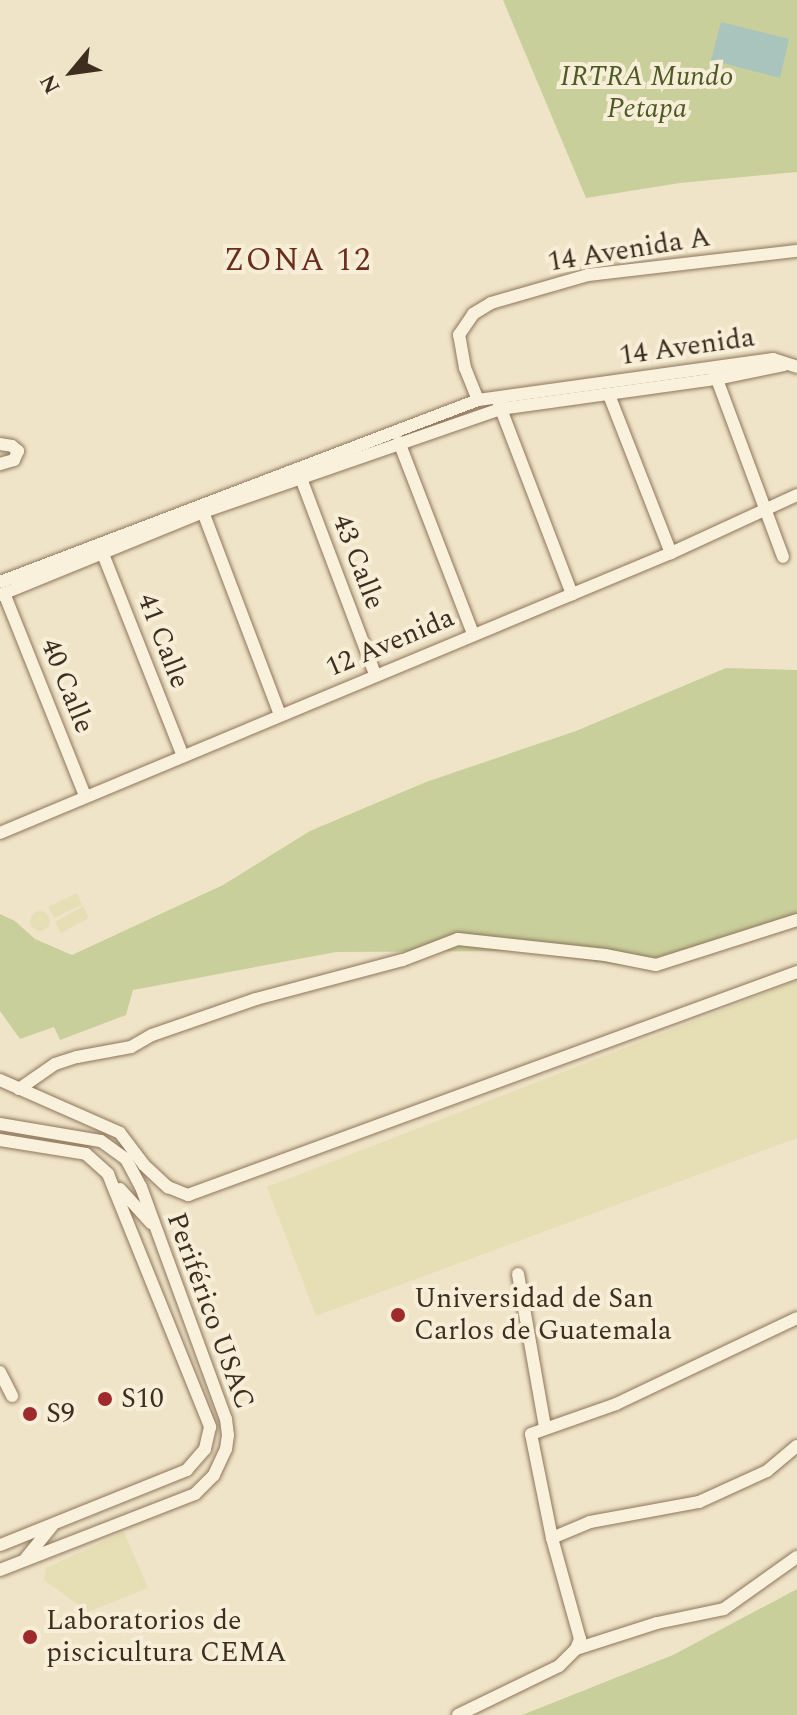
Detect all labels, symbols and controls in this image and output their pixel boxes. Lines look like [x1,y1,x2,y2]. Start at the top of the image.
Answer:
north arrow [32,32,112,112]
park label: IRTRA Mundo Petapa [560,60,734,126]
text: N [32,68,69,100]
street label: 14 Avenida A [545,221,713,279]
district label: ZONA 12 [224,242,372,280]
street label: 14 Avenida [617,321,757,373]
street label: 43 Calle [325,510,391,614]
street label: 41 Calle [130,589,196,693]
street label: 12 Avenida [321,601,459,685]
street label: 40 Calle [33,634,101,738]
street label: Periférico USAC [159,1208,261,1414]
place label: Universidad de San Carlos de Guatemala [414,1282,672,1348]
marker: Universidad de San Carlos de Guatemala [389,1306,407,1324]
place label: S10 [121,1382,164,1416]
marker: S10 [96,1390,114,1408]
place label: S9 [46,1397,75,1431]
marker: S9 [21,1405,39,1423]
place label: Laboratorios de piscicultura CEMA [46,1604,286,1670]
marker: Laboratorios de piscicultura CEMA [21,1628,39,1646]

